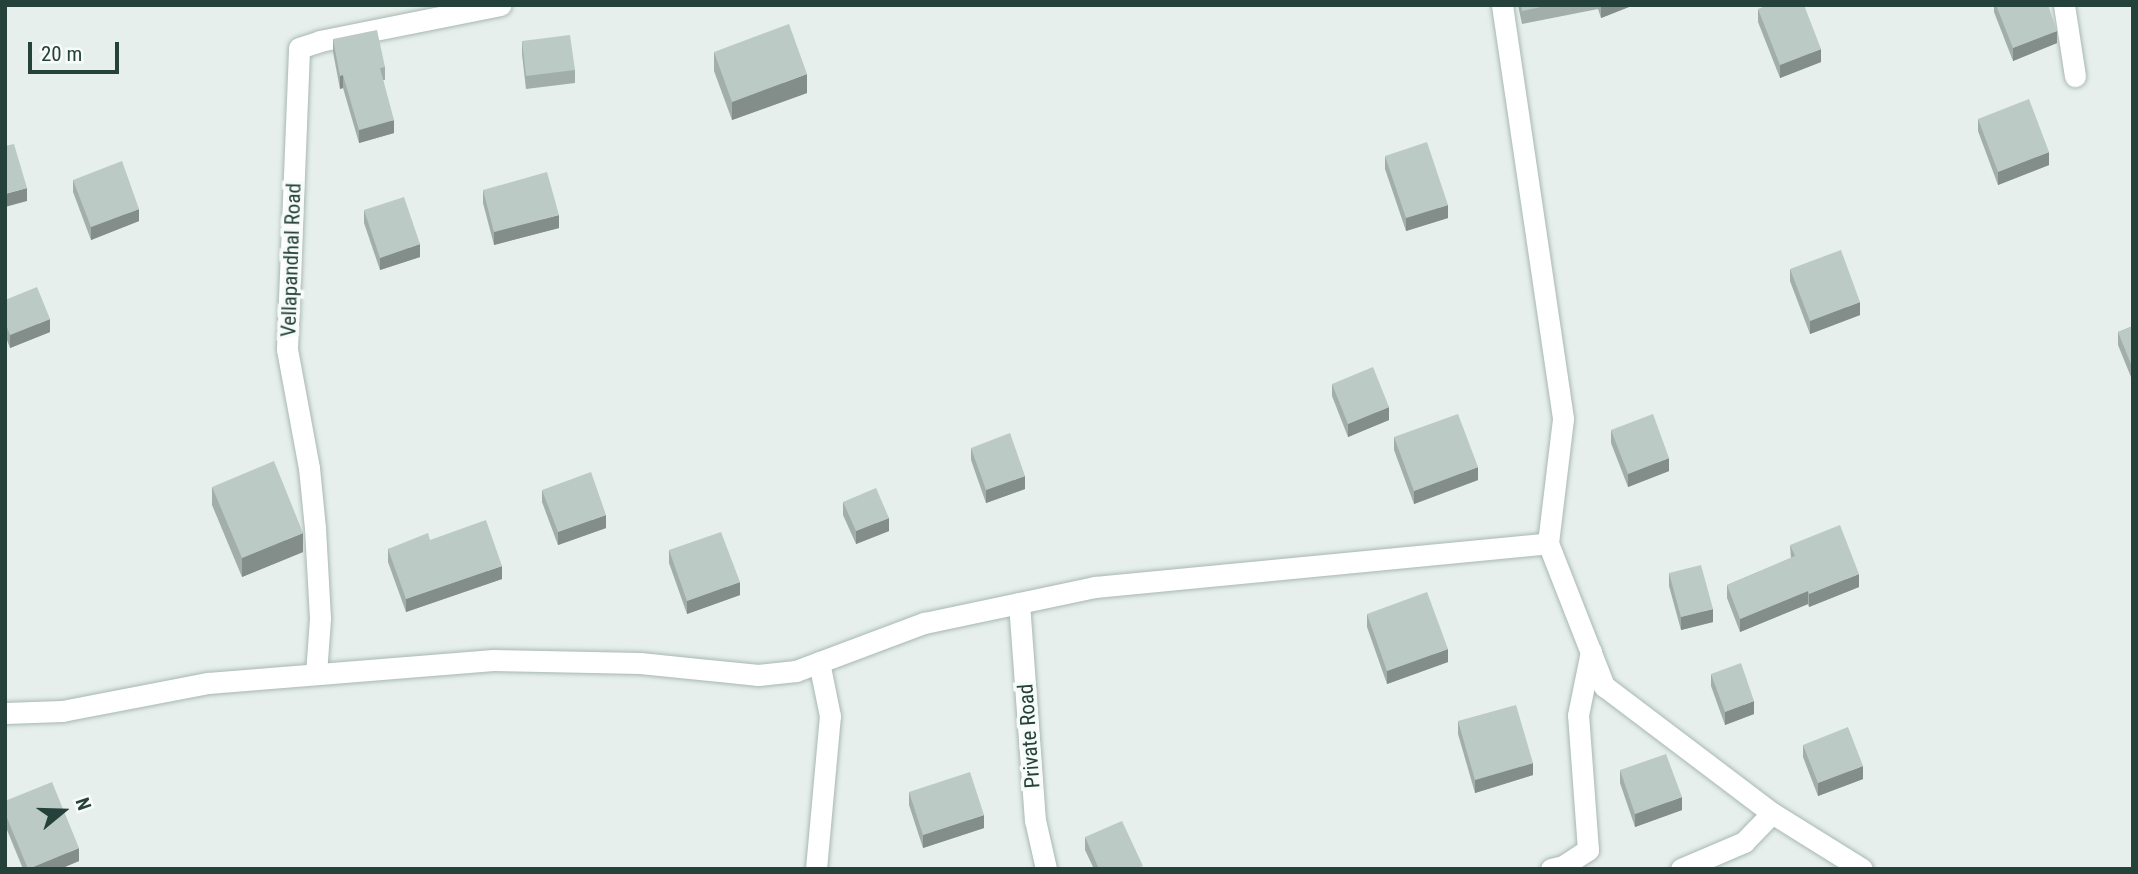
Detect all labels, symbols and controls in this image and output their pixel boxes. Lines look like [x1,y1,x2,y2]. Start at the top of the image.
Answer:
scale bar [32,28,122,72]
text: 20 m [41,42,82,66]
street label: Vellapandhal Road [276,183,306,337]
street label: Private Road [1013,683,1045,789]
north arrow [28,776,98,846]
text: N [71,795,96,813]

